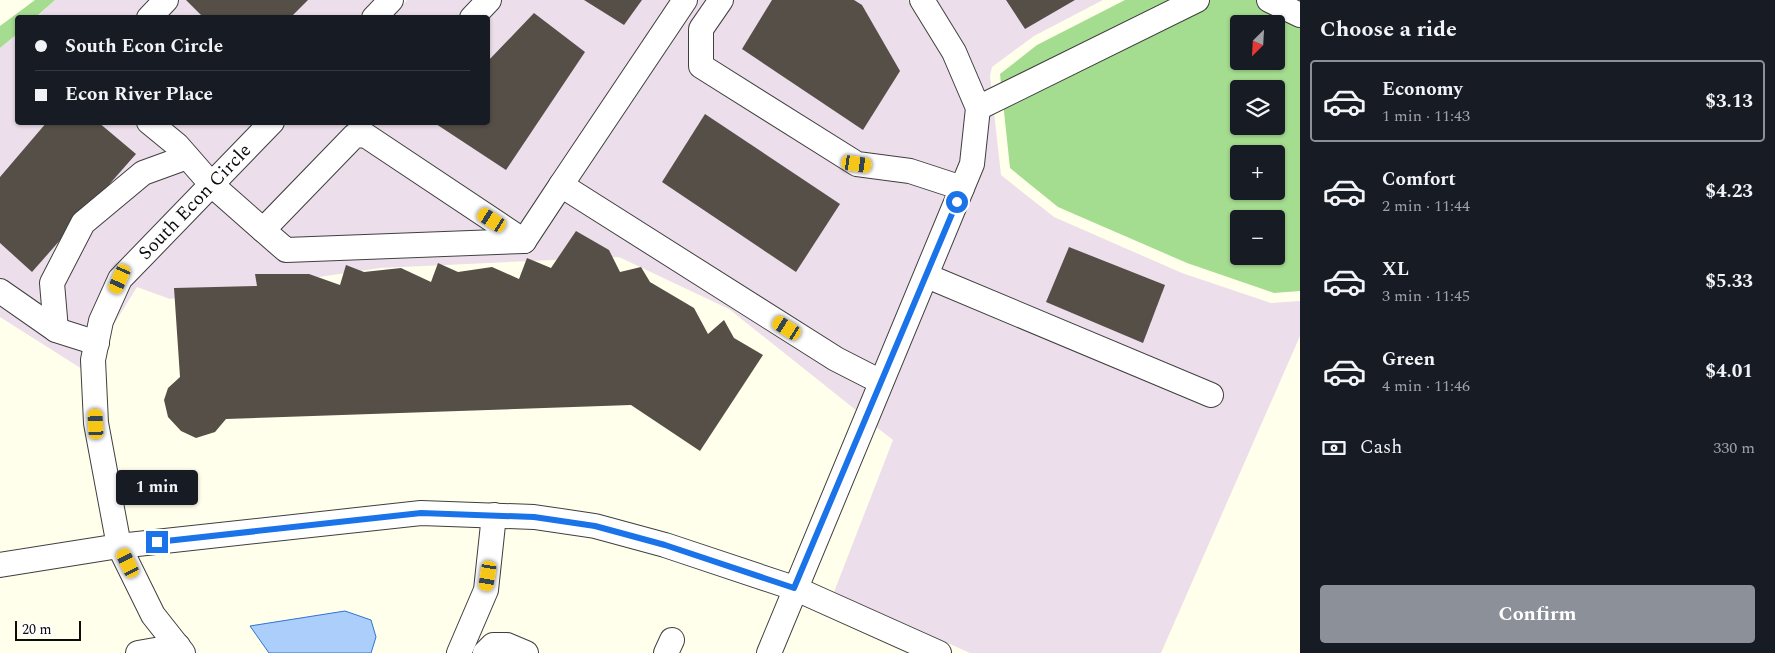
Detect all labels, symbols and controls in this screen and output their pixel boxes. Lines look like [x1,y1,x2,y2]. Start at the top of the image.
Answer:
text: Choose a ride [1320,13,1457,46]
north arrow [1230,15,1285,70]
map controls [1230,15,1285,265]
text: South Econ Circle [65,32,223,61]
text: Economy [1382,75,1463,104]
icon: car [1322,79,1367,124]
text: Econ River Place [65,80,213,109]
button: layers [1230,80,1285,135]
text: $3.13 [1705,87,1753,116]
text: 1 min · 11:43 [1382,104,1470,128]
street label: South Econ Circle [132,137,258,267]
button: + [1230,145,1285,200]
car [841,154,872,174]
text: Comfort [1382,165,1456,194]
icon: car [1322,169,1367,214]
text: $4.23 [1705,177,1753,206]
route start [946,191,968,213]
text: 2 min · 11:44 [1382,194,1470,218]
car [475,206,508,234]
button: − [1230,210,1285,265]
text: XL [1382,255,1409,284]
icon: car [1322,259,1367,304]
car [107,262,132,296]
text: $5.33 [1705,267,1753,296]
text: 3 min · 11:45 [1382,284,1470,308]
car [770,314,803,342]
text: Green [1382,345,1435,374]
icon: car [1322,349,1367,394]
text: $4.01 [1705,357,1753,386]
text: 4 min · 11:46 [1382,374,1470,398]
car [87,409,104,439]
text: Cash [1360,433,1402,462]
icon: cash [1320,434,1348,462]
text: 330 m [1713,436,1755,460]
callout: 1 min [116,470,198,504]
text: 1 min [136,475,178,499]
route end [146,531,168,553]
car [114,546,141,580]
car [478,560,497,592]
button: Confirm [1320,585,1755,643]
scale bar [15,618,81,641]
text: 20 m [22,619,52,640]

